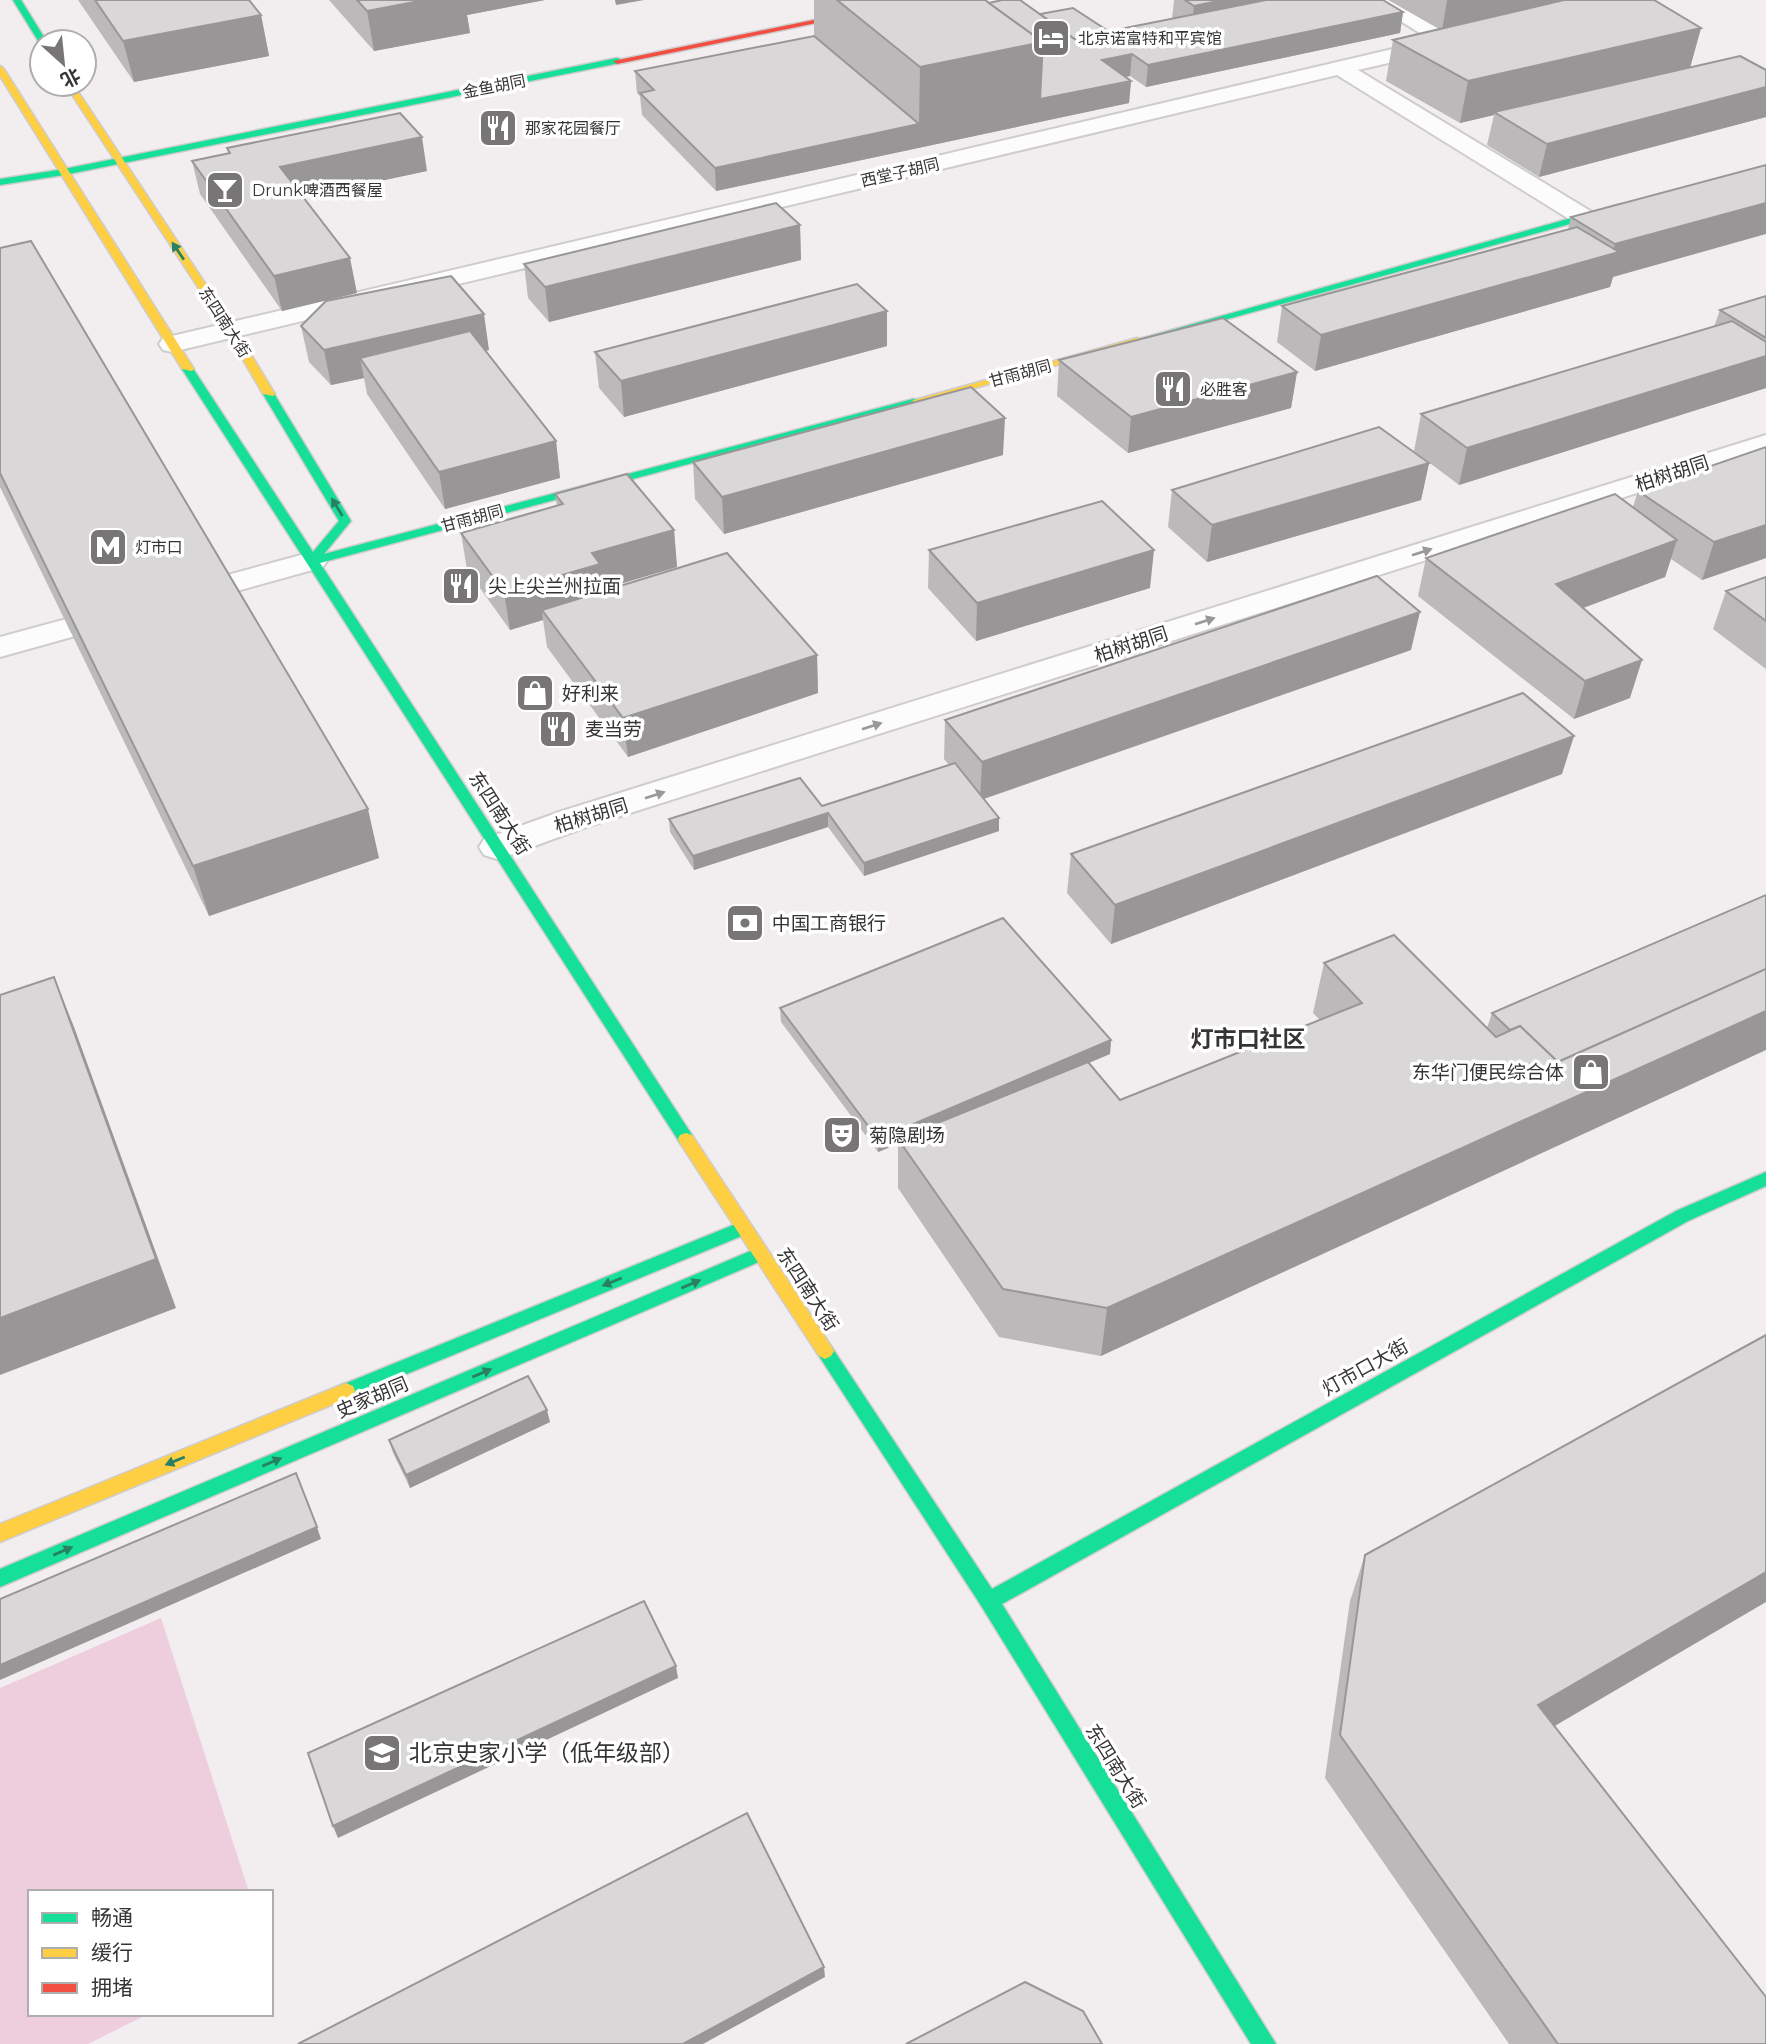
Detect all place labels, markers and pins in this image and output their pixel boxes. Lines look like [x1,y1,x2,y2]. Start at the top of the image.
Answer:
hotel icon: 北京诺富特和平宾馆 [1030,17,1072,59]
place label: 北京诺富特和平宾馆 [1078,29,1222,48]
restaurant icon: 那家花园餐厅 [477,107,519,149]
place label: 那家花园餐厅 [525,119,621,138]
bar icon: Drunk啤酒西餐屋 [204,169,246,211]
place label: Drunk啤酒西餐屋 [252,181,383,200]
restaurant icon: 必胜客 [1152,368,1194,410]
place label: 必胜客 [1200,380,1248,399]
metro station icon: 灯市口 [87,526,129,568]
place label: 灯市口 [135,538,183,557]
restaurant icon: 尖上尖兰州拉面 [440,565,482,607]
place label: 尖上尖兰州拉面 [488,575,621,598]
shop icon: 好利来 [514,672,556,714]
place label: 好利来 [562,682,619,705]
restaurant icon: 麦当劳 [537,708,579,750]
place label: 麦当劳 [585,718,642,741]
bank icon: 中国工商银行 [724,902,766,944]
place label: 中国工商银行 [772,912,886,935]
shop icon: 东华门便民综合体 [1570,1051,1612,1093]
place label: 东华门便民综合体 [1412,1061,1564,1084]
theatre icon: 菊隐剧场 [821,1114,863,1156]
place label: 菊隐剧场 [869,1124,945,1147]
school or university icon: 北京史家小学（低年级部） [361,1732,403,1774]
place label: 北京史家小学（低年级部） [409,1739,685,1767]

